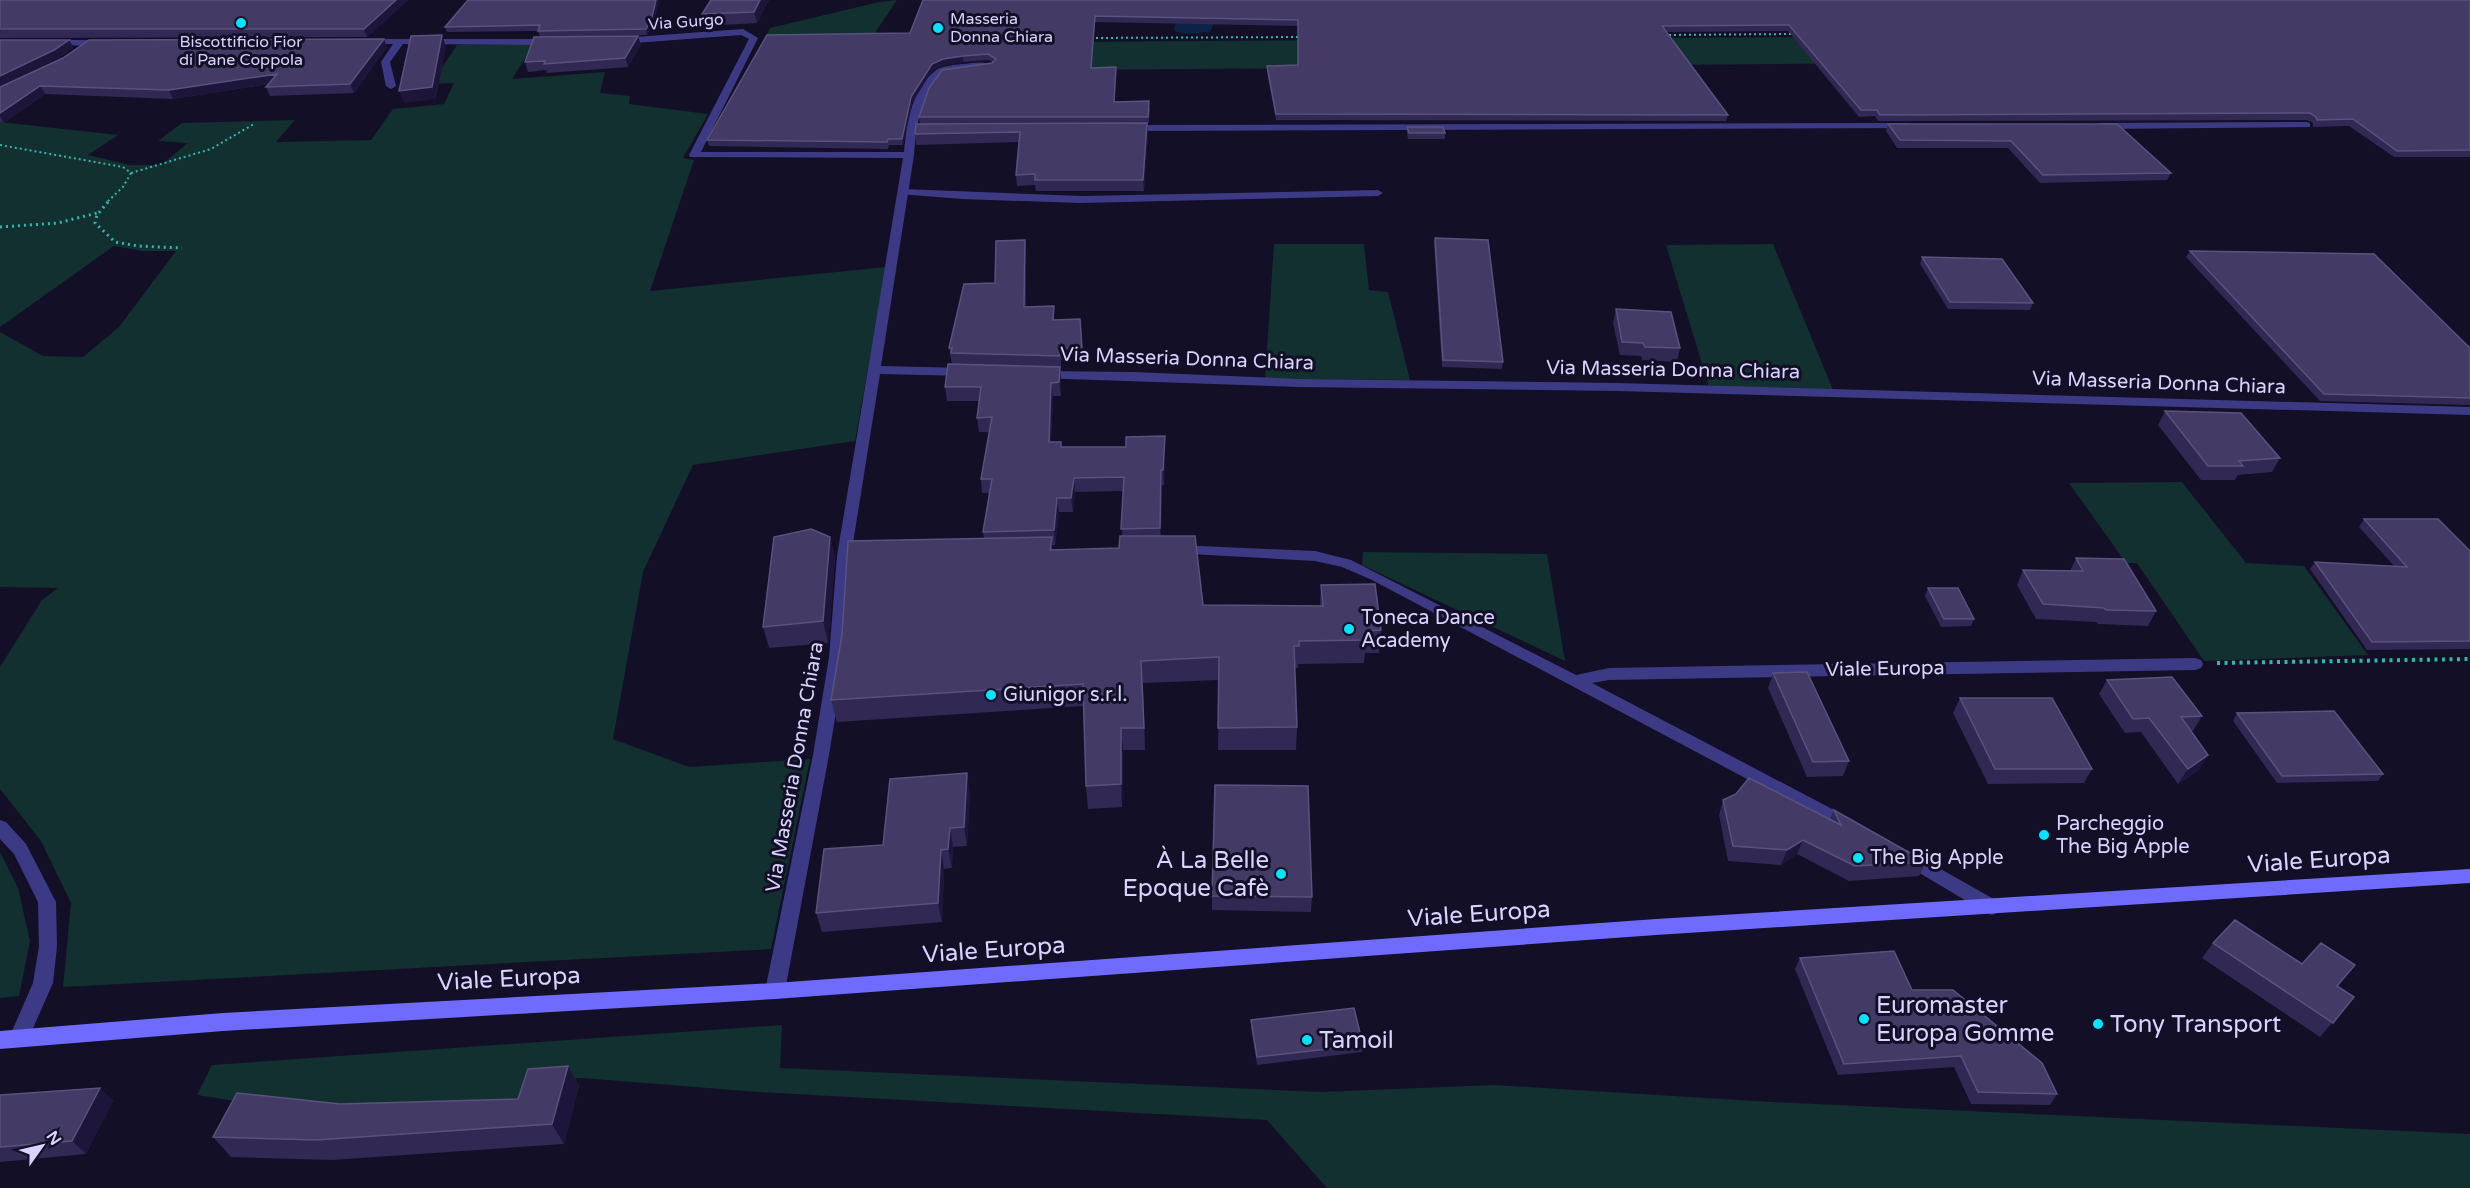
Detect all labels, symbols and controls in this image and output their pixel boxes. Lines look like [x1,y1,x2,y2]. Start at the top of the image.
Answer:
street label: Via Gurgo [648,9,724,35]
place label: Masseria Donna Chiara [950,9,1053,47]
marker: Biscottificio Fior di Pane Coppola [234,16,248,30]
marker: Masseria Donna Chiara [931,21,945,35]
place label: Biscottificio Fior di Pane Coppola [179,32,303,70]
street label: Via Masseria Donna Chiara [1060,343,1314,375]
street label: Via Masseria Donna Chiara [1546,356,1800,384]
street label: Via Masseria Donna Chiara [2032,367,2286,399]
place label: Toneca Dance Academy [1361,606,1495,653]
marker: Toneca Dance Academy [1342,622,1356,636]
street label: Via Masseria Donna Chiara [761,640,829,894]
street label: Viale Europa [1825,656,1945,682]
place label: Giunigor s.r.l. [1003,683,1127,707]
marker: Giunigor s.r.l. [984,688,998,702]
place label: Parcheggio The Big Apple [2056,812,2190,859]
marker: Parcheggio The Big Apple [2037,828,2051,842]
street label: Viale Europa [2246,841,2392,879]
place label: À La Belle Epoque Cafè [1123,845,1269,903]
place label: The Big Apple [1870,846,2004,870]
marker: The Big Apple [1851,851,1865,865]
marker: À La Belle Epoque Cafè [1274,867,1288,881]
street label: Viale Europa [1406,895,1552,933]
street label: Viale Europa [921,931,1067,969]
street label: Viale Europa [437,961,581,997]
place label: Euromaster Europa Gomme [1876,991,2054,1048]
place label: Tony Transport [2110,1010,2281,1039]
marker: Euromaster Europa Gomme [1857,1012,1871,1026]
marker: Tony Transport [2091,1017,2105,1031]
place label: Tamoil [1319,1026,1394,1055]
marker: Tamoil [1300,1033,1314,1047]
north arrow [12,1116,72,1176]
text: N [42,1127,65,1149]

